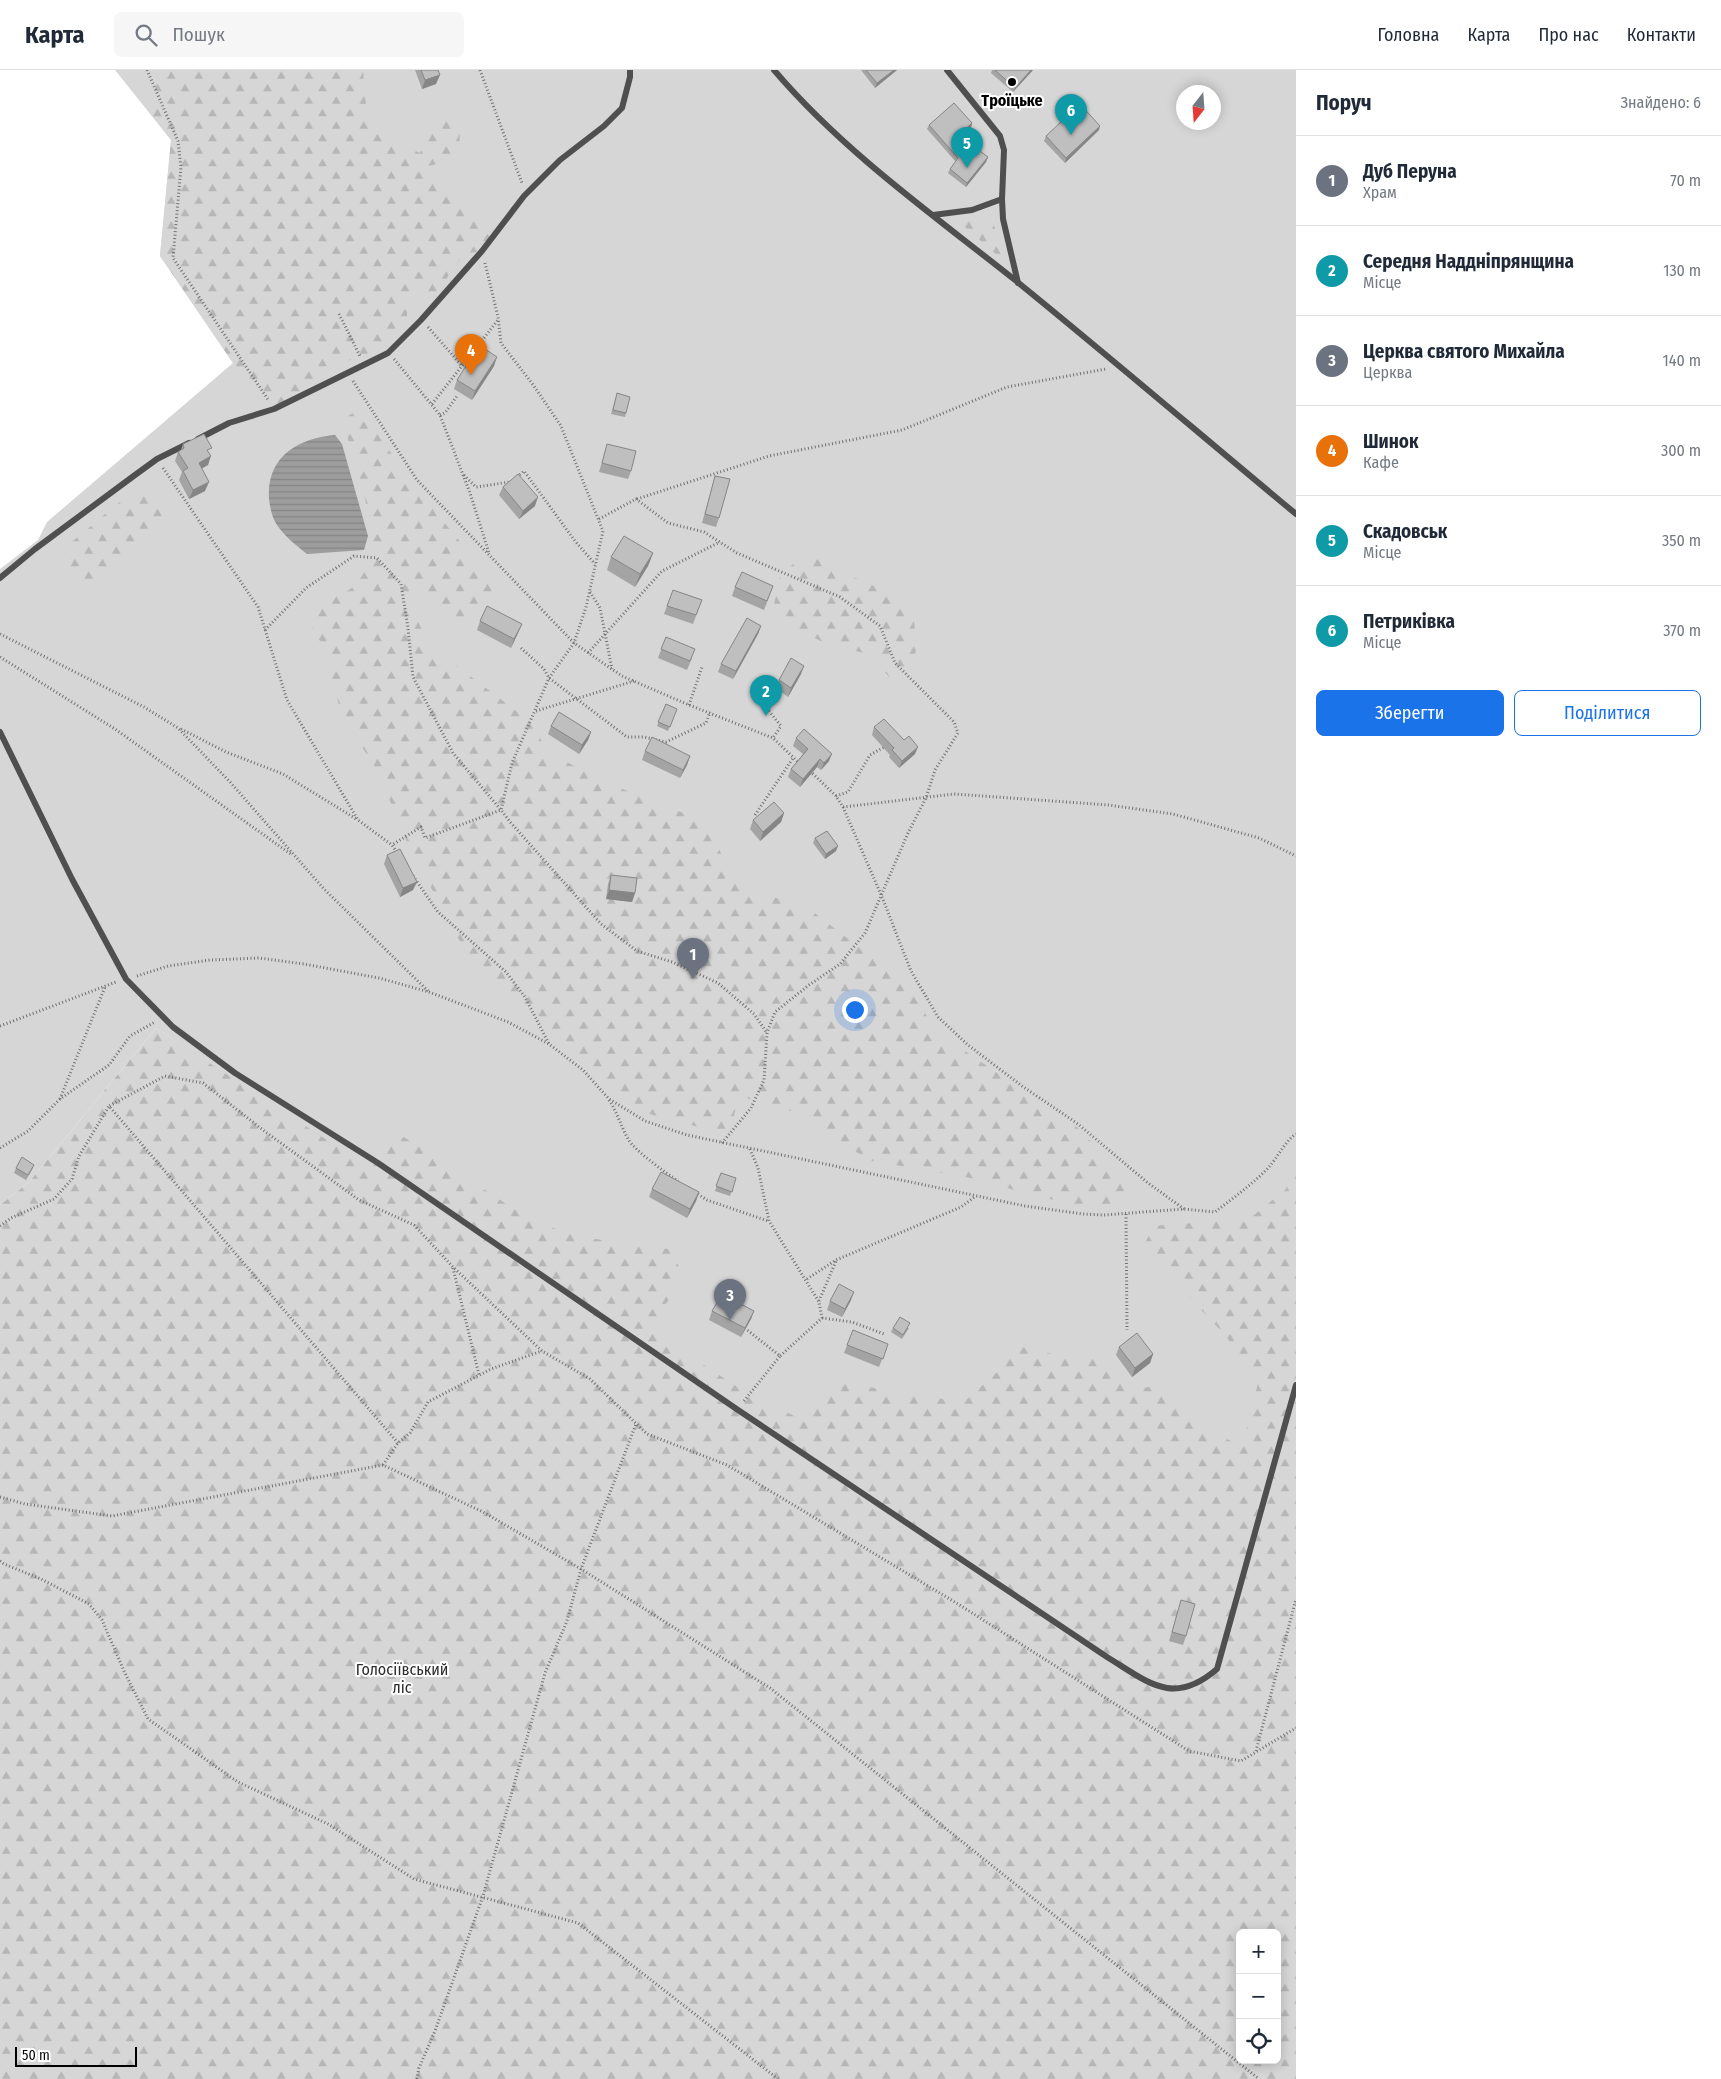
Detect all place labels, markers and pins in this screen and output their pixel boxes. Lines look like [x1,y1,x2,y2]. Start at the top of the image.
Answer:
marker: Троїцьке [1006,76,1018,88]
place label: Троїцьке [981,91,1043,110]
pin: 6 [1055,94,1087,135]
pin: 5 [951,127,983,168]
pin: 4 [455,334,487,375]
pin: 2 [750,675,782,716]
pin: 1 [677,938,709,979]
pin: 3 [714,1279,746,1320]

